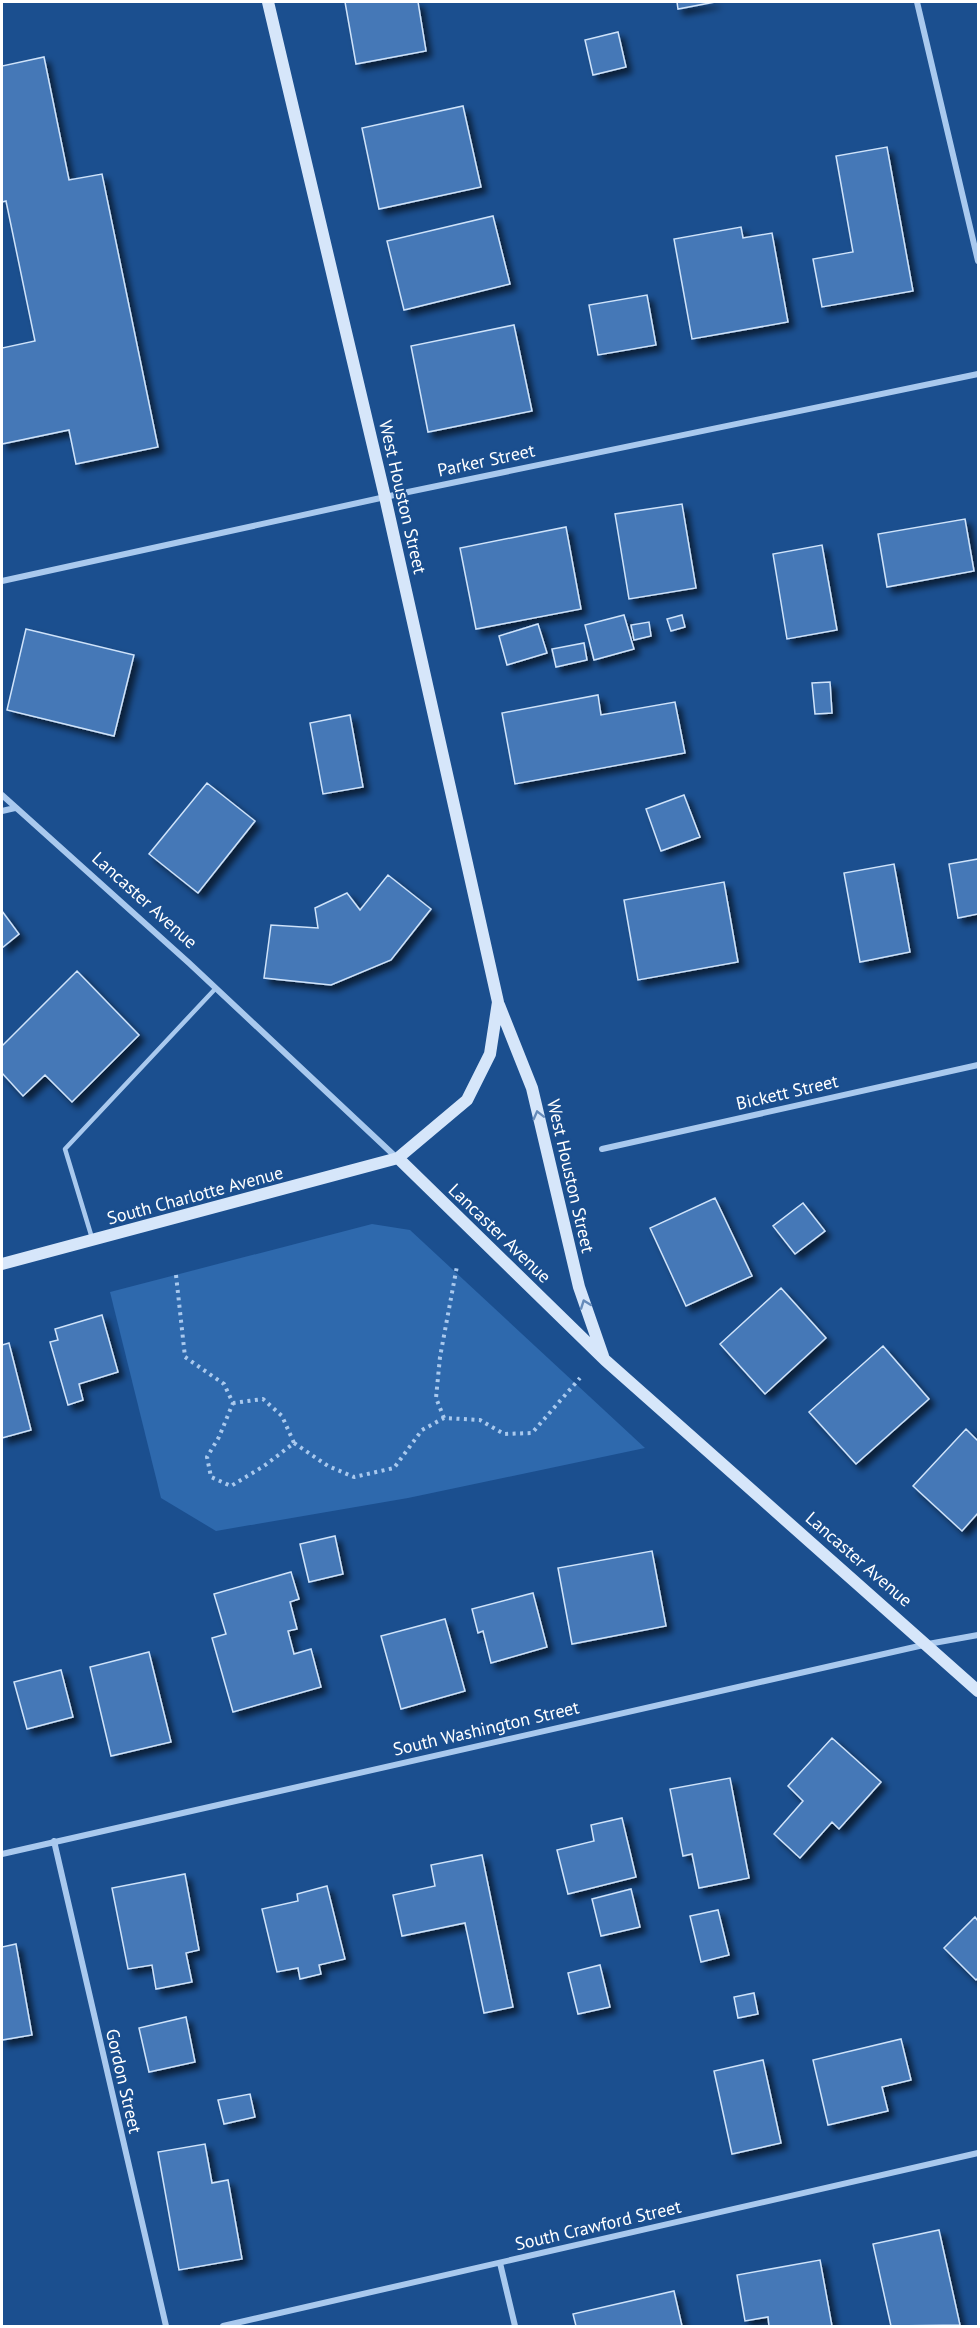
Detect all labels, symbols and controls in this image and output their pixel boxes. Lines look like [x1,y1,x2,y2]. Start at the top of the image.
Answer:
street label: West Houston Street [374,418,432,576]
street label: Parker Street [435,438,537,482]
street label: Lancaster Avenue [88,847,202,953]
street label: Bickett Street [734,1069,840,1115]
street label: West Houston Street [542,1097,600,1255]
one-way arrow [533,1110,546,1120]
street label: South Charlotte Avenue [104,1160,286,1230]
street label: Lancaster Avenue [444,1178,556,1288]
one-way arrow [579,1300,592,1310]
street label: Lancaster Avenue [801,1506,917,1612]
street label: South Washington Street [391,1695,581,1761]
street label: Gordon Street [101,2026,147,2136]
street label: South Crawford Street [513,2195,683,2255]

